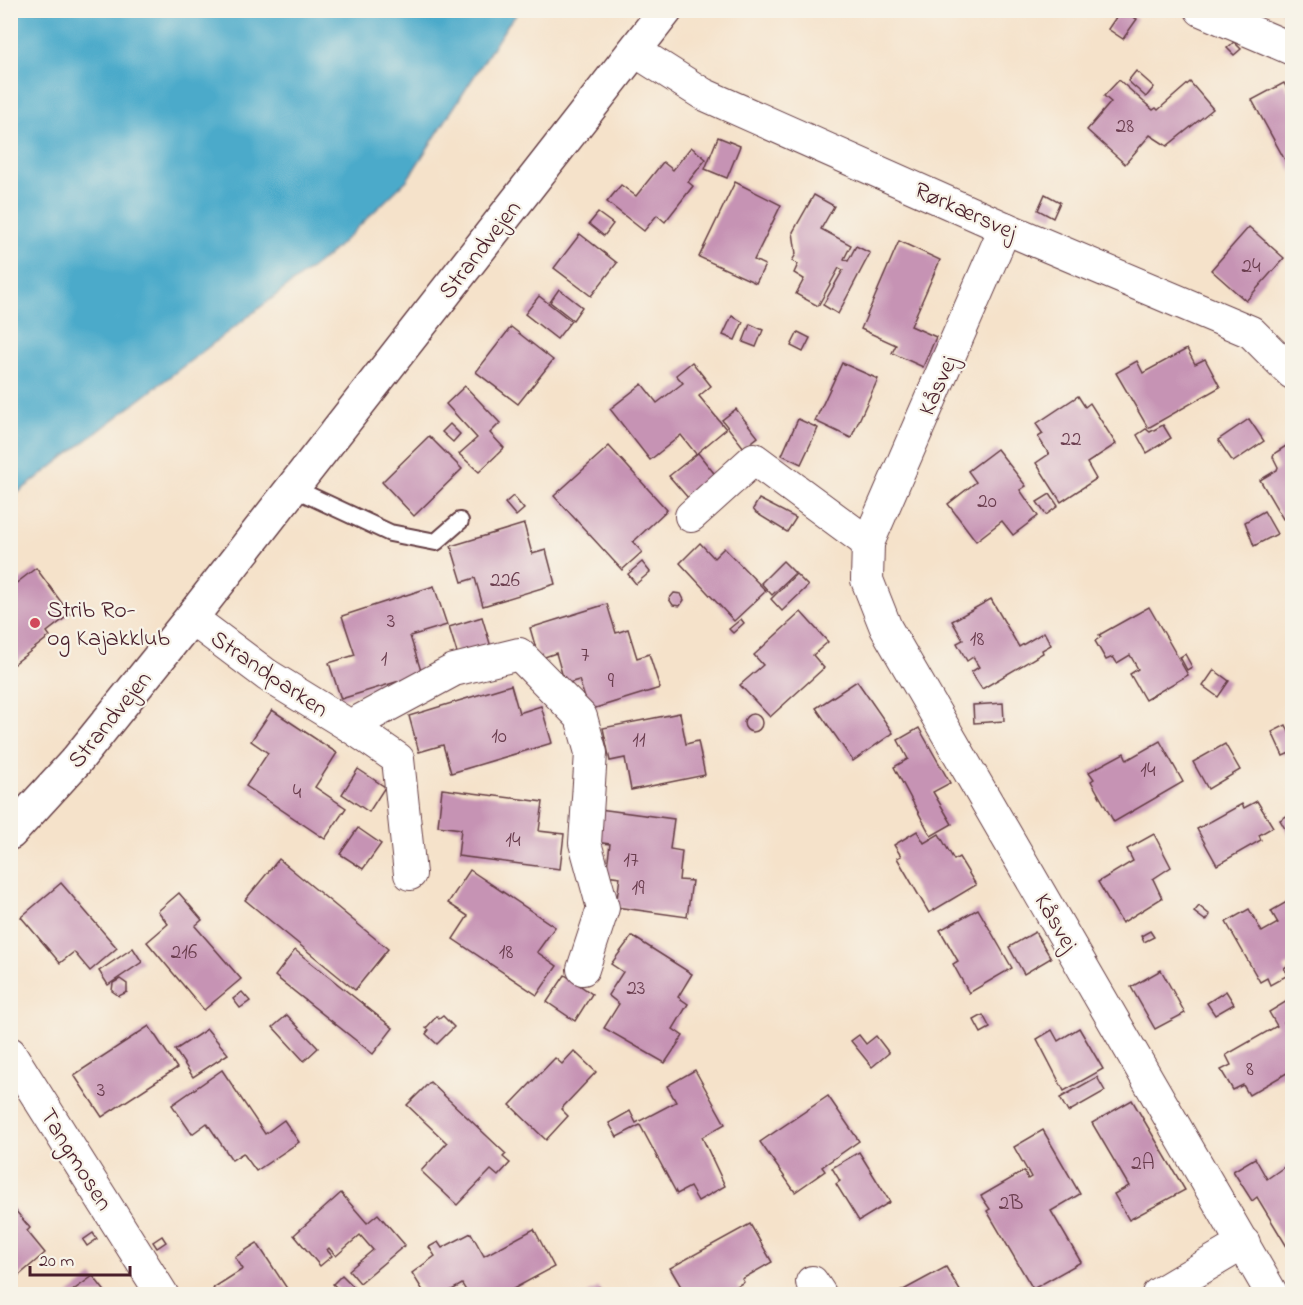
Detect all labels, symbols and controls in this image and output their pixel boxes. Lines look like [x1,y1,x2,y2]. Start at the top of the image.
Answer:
house number: 28 [1116,112,1134,142]
street label: Rørkærsvej [908,174,1023,251]
street label: Strandvejen [431,194,531,308]
house number: 24 [1241,252,1261,282]
street label: Kåsvej [911,349,968,422]
house number: 22 [1061,425,1081,455]
house number: 20 [977,487,997,517]
house number: 226 [490,566,520,596]
place label: Strib Ro- og Kajakklub [47,594,170,657]
house number: 3 [387,607,395,637]
marker: Strib Ro- og Kajakklub [28,616,42,630]
street label: Strandparken [203,623,335,728]
house number: 18 [970,625,984,655]
house number: 7 [581,641,590,671]
house number: 1 [381,645,388,675]
street label: Strandvejen [60,664,161,777]
house number: 9 [608,667,615,697]
house number: 10 [491,722,507,752]
house number: 11 [632,726,646,756]
house number: 14 [1140,756,1156,786]
house number: 4 [293,778,302,808]
house number: 14 [505,826,521,856]
house number: 17 [623,846,639,876]
house number: 19 [632,874,645,904]
street label: Kåsvej [1024,887,1086,960]
house number: 216 [171,938,197,968]
house number: 18 [499,938,513,968]
house number: 23 [626,974,646,1004]
house number: 8 [1246,1055,1254,1085]
house number: 3 [97,1076,105,1106]
street label: Tangmosen [30,1102,120,1218]
house number: 2A [1131,1149,1155,1179]
house number: 2B [999,1189,1023,1219]
scale bar [30,1239,130,1277]
text: 20 m [39,1249,74,1275]

